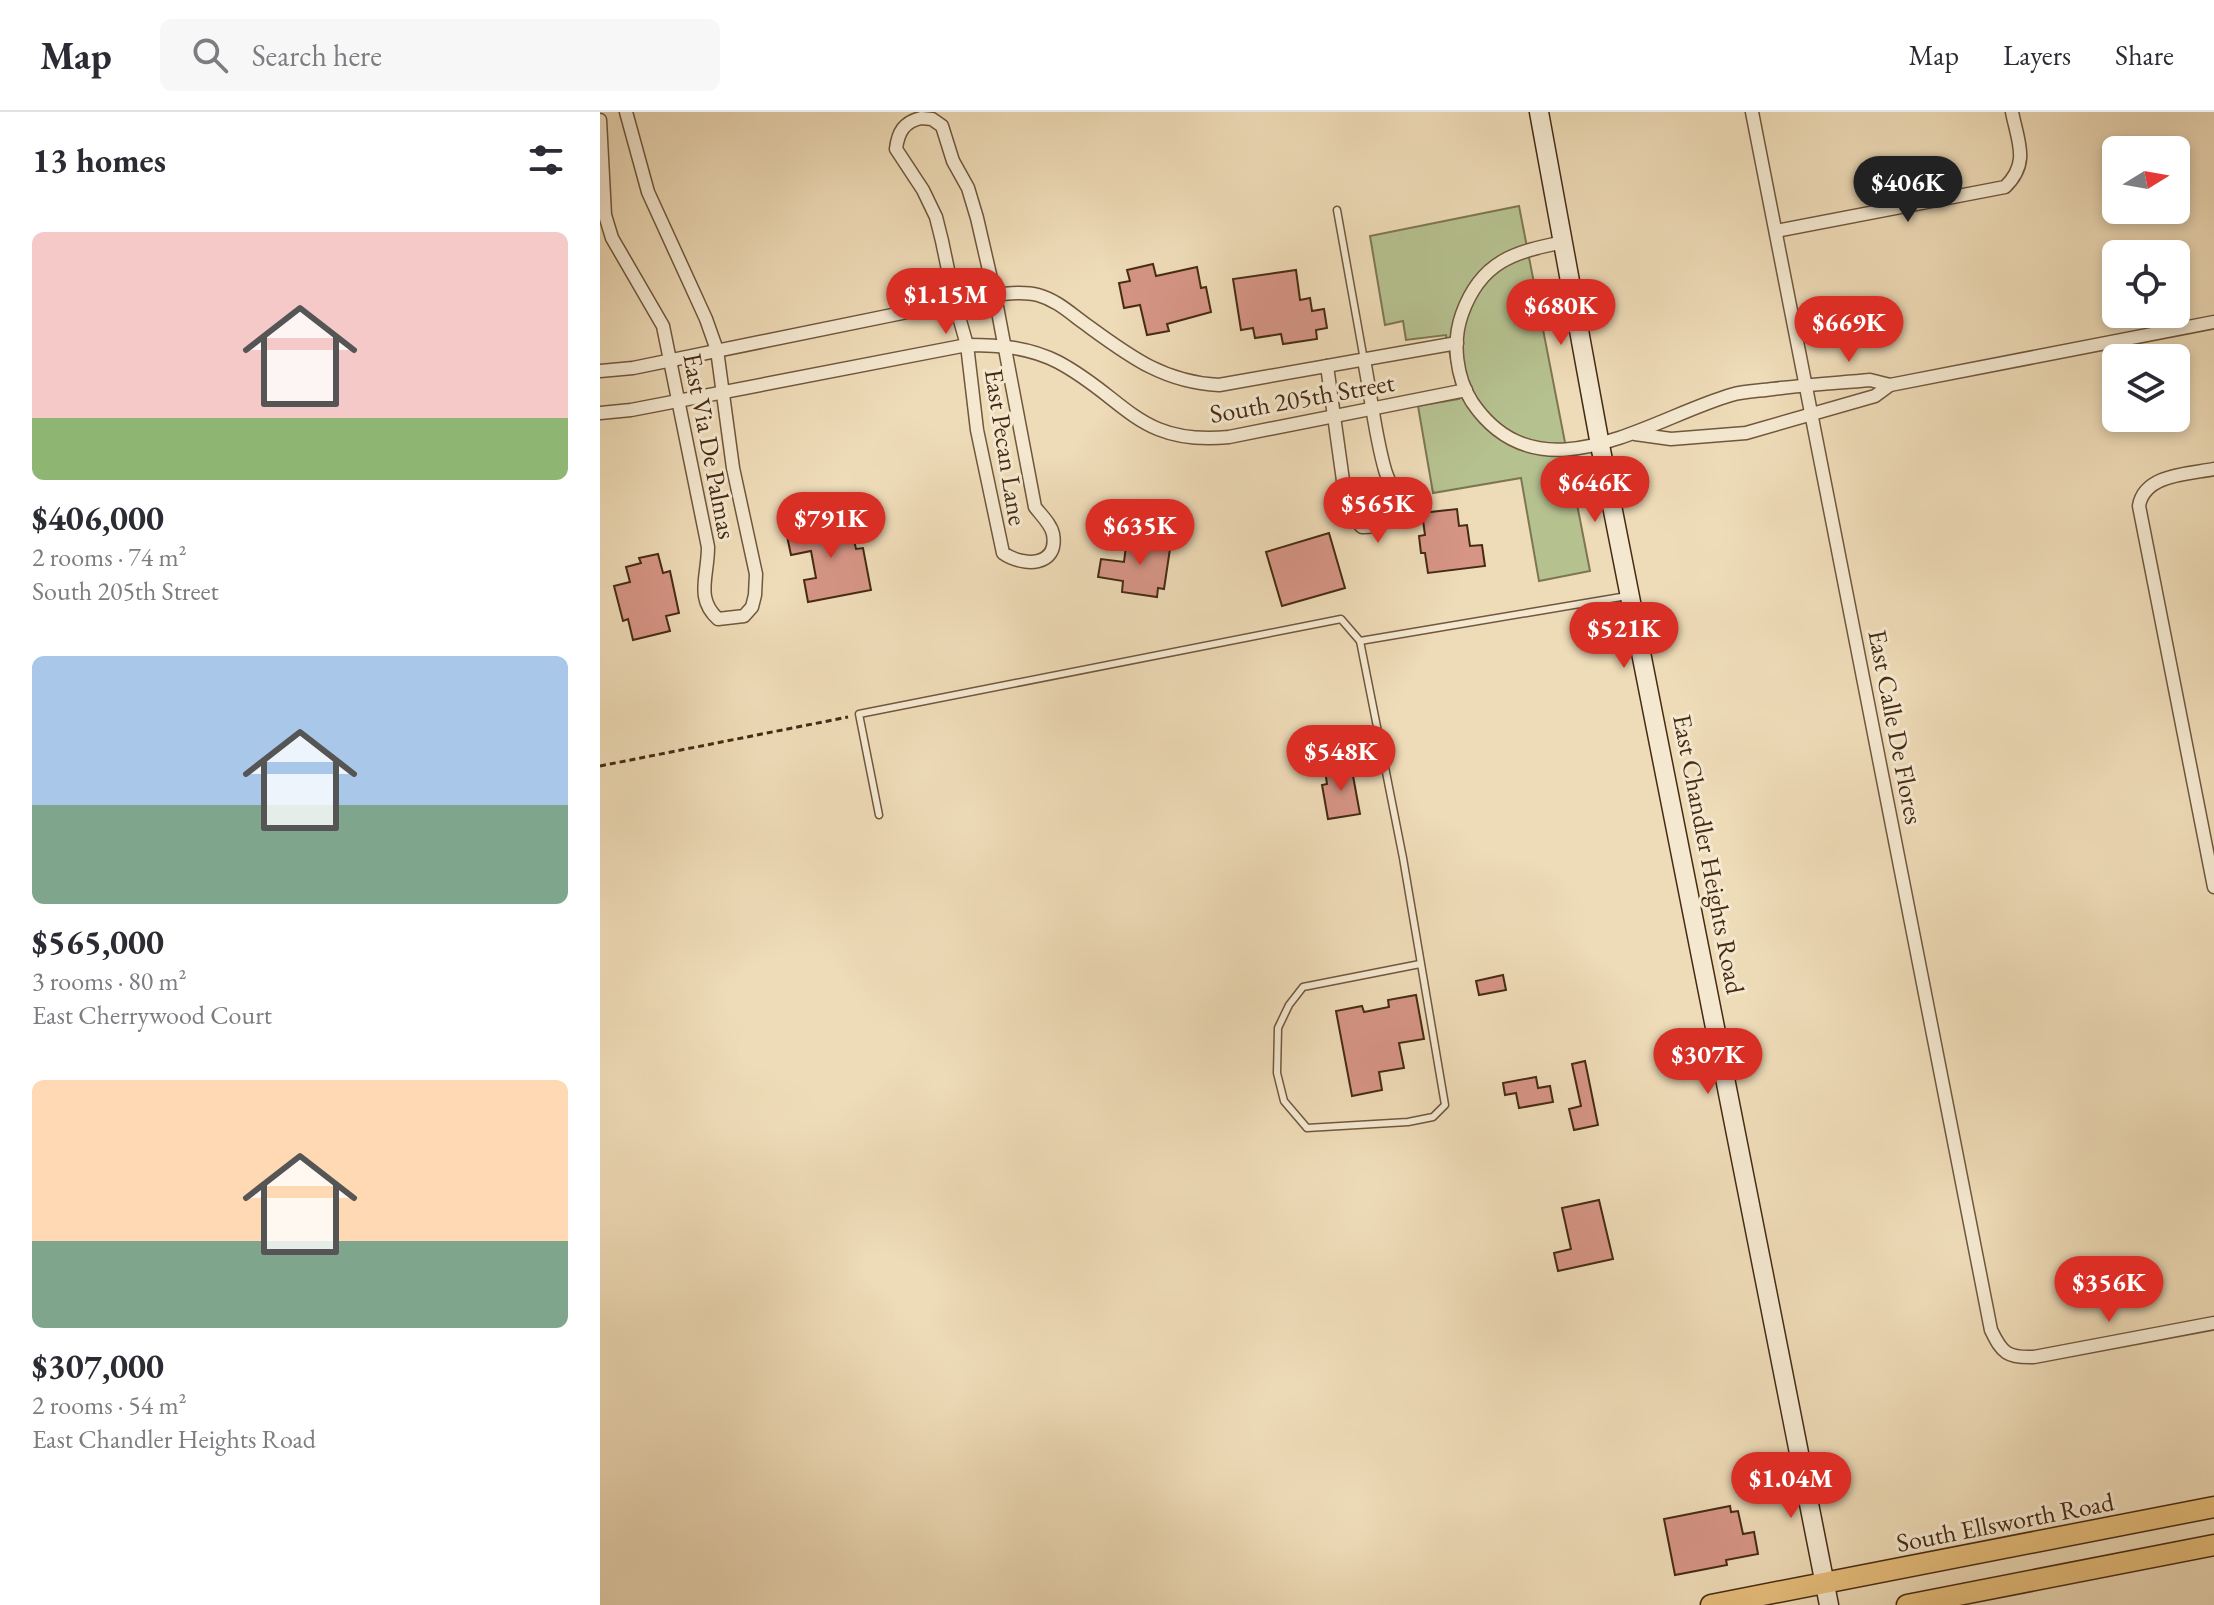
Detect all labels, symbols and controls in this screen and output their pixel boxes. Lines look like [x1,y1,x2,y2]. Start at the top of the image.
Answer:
search box [160,19,720,91]
text: Map [40,31,112,80]
icon: search [188,33,232,77]
text: Search here [252,36,382,75]
text: Map [1909,37,1959,73]
text: Layers [2003,37,2071,73]
text: Share [2115,37,2174,73]
north arrow [2102,136,2190,224]
map controls [2102,136,2190,432]
text: 13 homes [32,138,166,182]
icon: filters [524,138,568,182]
pin: $406K [1852,156,1964,224]
text: $406K [1871,165,1945,199]
button: locate [2102,240,2190,328]
pin: $1.15M [881,268,1011,336]
text: $1.15M [904,277,988,311]
pin: $680K [1505,279,1617,347]
icon: home [228,284,372,428]
text: $680K [1524,288,1598,322]
pin: $669K [1793,296,1905,364]
text: $669K [1812,305,1886,339]
button: layers [2102,344,2190,432]
street label: East Via De Palmas [675,350,745,542]
street label: South 205th Street [1207,365,1397,431]
street label: East Pecan Lane [977,366,1035,528]
pin: $646K [1539,456,1651,524]
text: $646K [1558,465,1632,499]
pin: $565K [1322,477,1434,545]
text: $565K [1341,486,1415,520]
pin: $791K [775,492,887,560]
text: $406,000 [32,496,164,540]
pin: $635K [1084,499,1196,567]
text: $791K [794,501,868,535]
text: $635K [1103,508,1177,542]
text: 2 rooms · 74 m² [32,540,187,574]
text: South 205th Street [32,574,219,608]
pin: $521K [1568,602,1680,670]
text: $521K [1587,611,1661,645]
street label: East Calle De Flores [1860,627,1932,827]
icon: home [228,708,372,852]
street label: East Chandler Heights Road [1665,711,1753,997]
pin: $548K [1285,725,1397,793]
text: $548K [1304,734,1378,768]
text: $565,000 [32,920,164,964]
text: 3 rooms · 80 m² [32,964,187,998]
text: East Cherrywood Court [32,998,272,1032]
pin: $307K [1652,1028,1764,1096]
text: $307K [1671,1037,1745,1071]
icon: home [228,1132,372,1276]
pin: $356K [2053,1256,2165,1324]
text: $356K [2072,1265,2146,1299]
text: $307,000 [32,1344,164,1388]
text: 2 rooms · 54 m² [32,1388,187,1422]
text: East Chandler Heights Road [32,1422,316,1456]
pin: $1.04M [1726,1452,1856,1520]
text: $1.04M [1749,1461,1833,1495]
street label: South Ellsworth Road [1893,1484,2117,1560]

